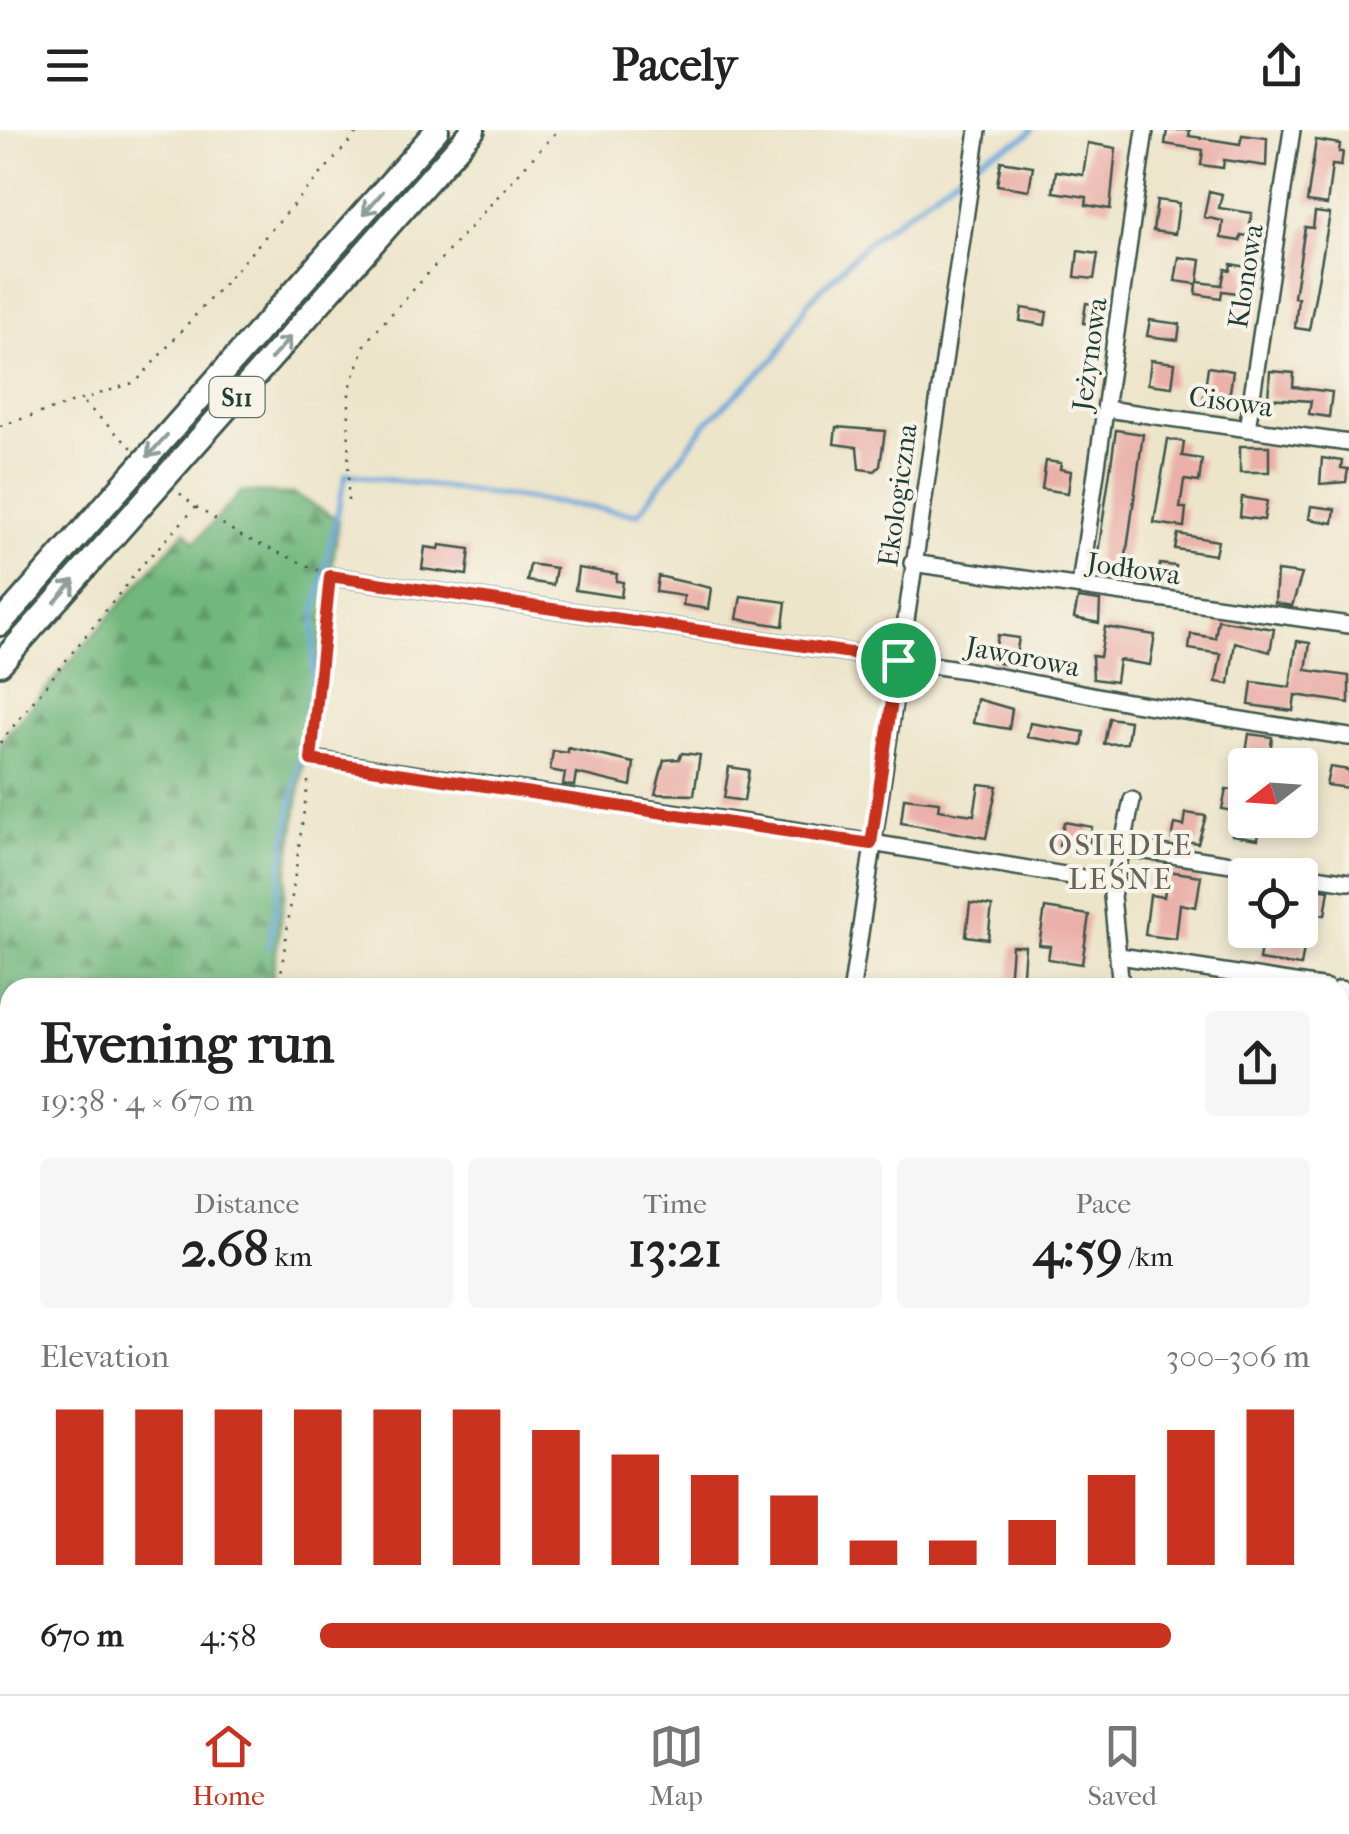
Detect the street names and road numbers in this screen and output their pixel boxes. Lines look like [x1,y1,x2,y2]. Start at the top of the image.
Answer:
street label: Klonowa [1221,221,1270,331]
street label: Jeżynowa [1065,294,1114,415]
road number: S11 [210,377,264,417]
street label: Cisowa [1187,379,1276,424]
street label: Ekologiczna [871,420,924,569]
street label: Jodłowa [1083,545,1184,592]
street label: Jaworowa [961,629,1084,684]

